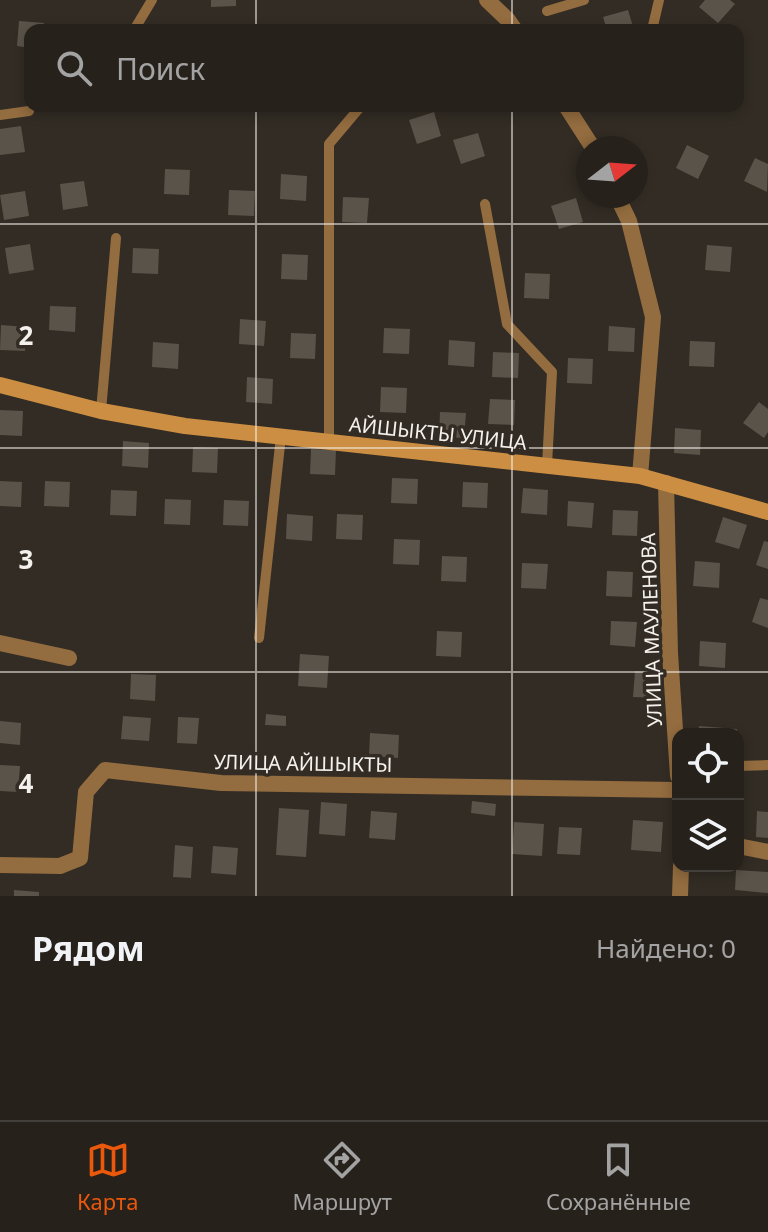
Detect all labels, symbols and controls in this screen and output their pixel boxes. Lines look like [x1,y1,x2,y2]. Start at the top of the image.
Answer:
search box [24,24,744,112]
icon: search [52,46,96,90]
text: Поиск [116,48,205,89]
north arrow [576,136,648,208]
text: 2 [19,317,34,353]
street label: АЙШЫКТЫ УЛИЦА [348,410,528,456]
street label: УЛИЦА МАУЛЕНОВА [634,532,668,727]
text: 3 [19,541,33,577]
map controls [672,728,744,872]
button: locate [672,728,744,800]
street label: УЛИЦА АЙШЫКТЫ [214,748,392,778]
text: 4 [19,765,34,801]
button: layers [672,800,744,872]
text: Рядом [32,925,145,971]
text: Найдено: 0 [596,930,736,966]
tab: Карта [77,1138,138,1216]
tab: Маршрут [292,1138,392,1216]
tab: Сохранённые [546,1138,691,1216]

